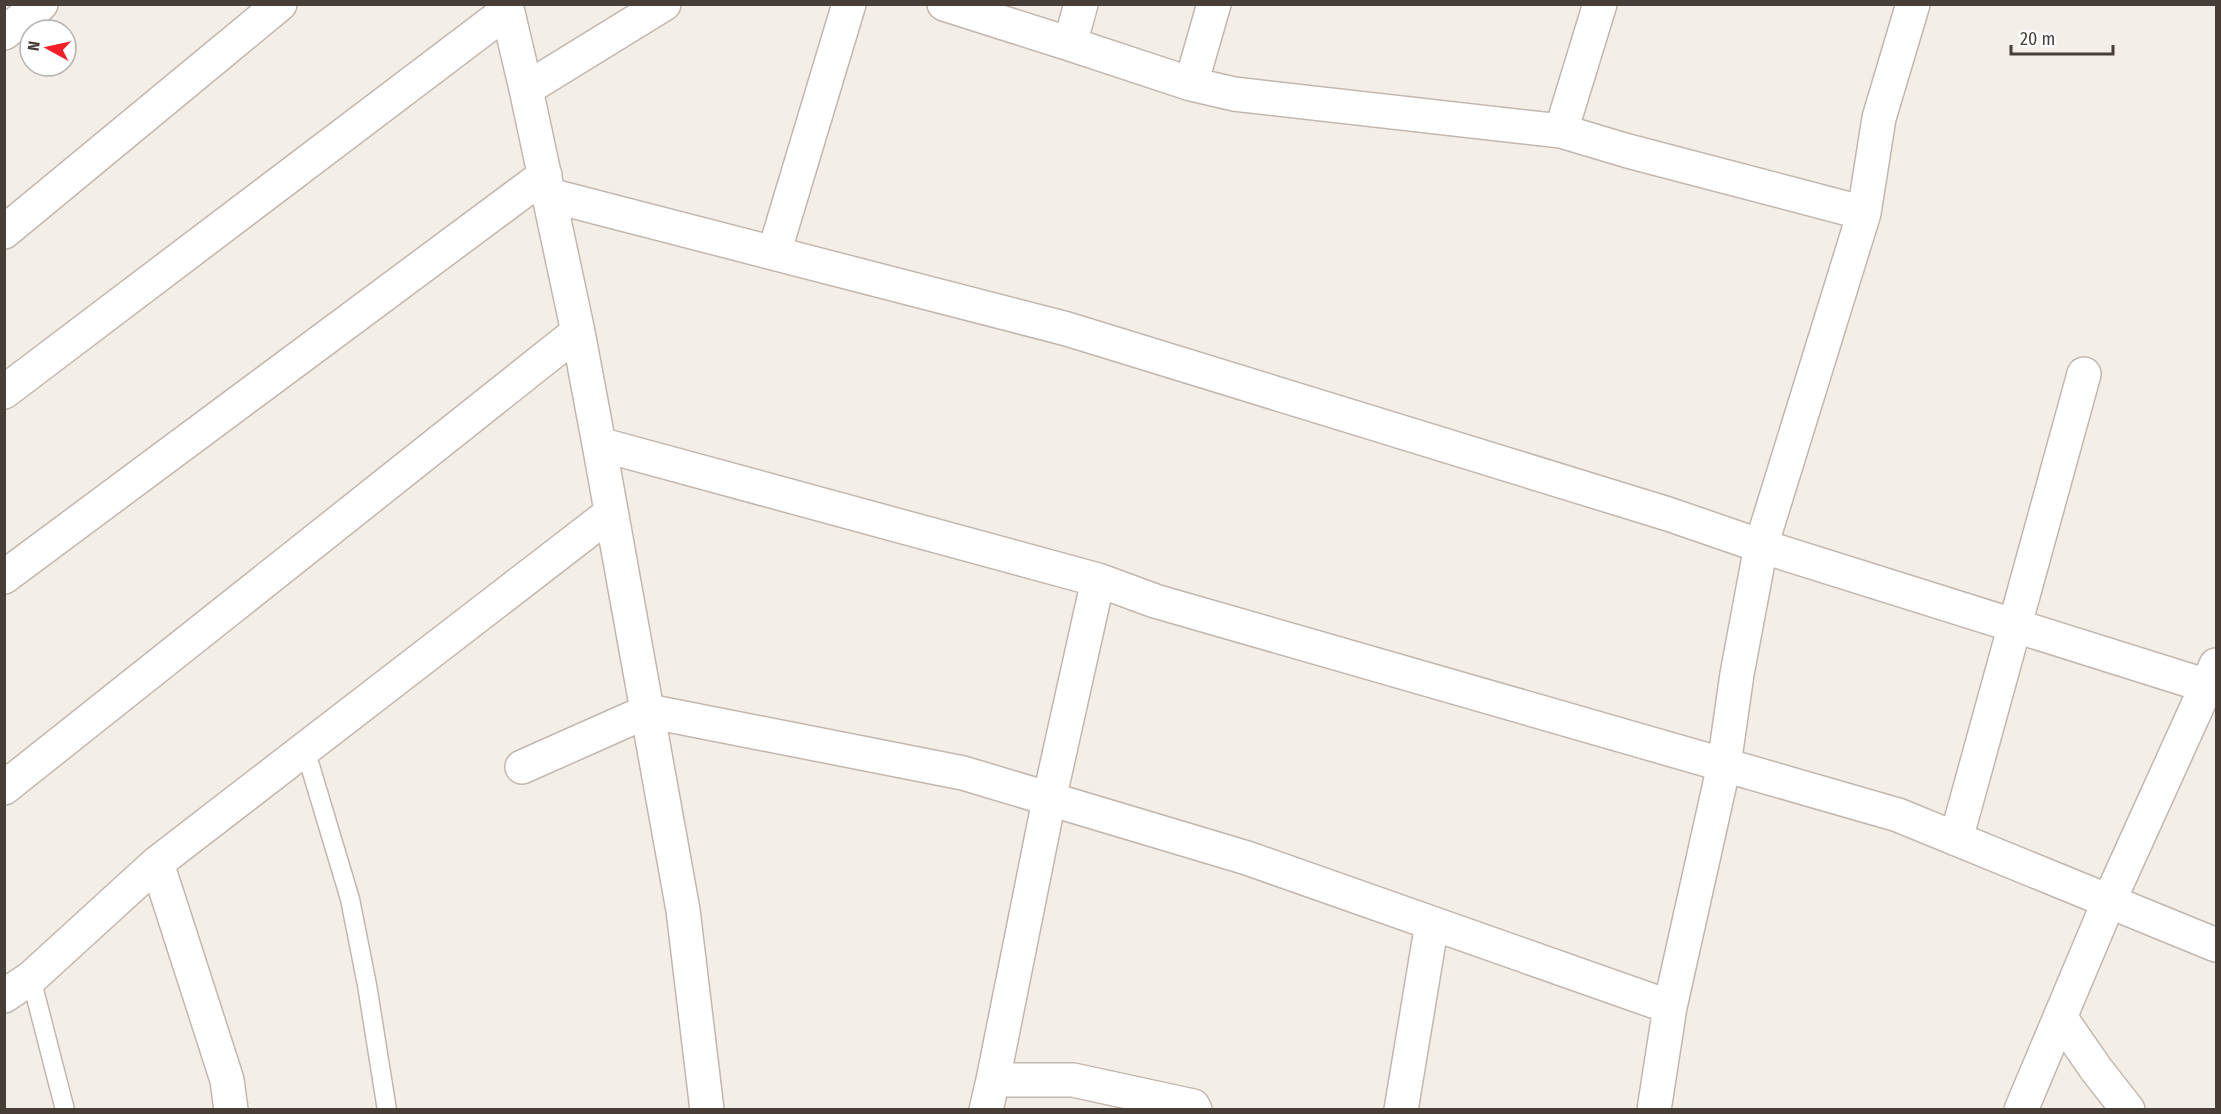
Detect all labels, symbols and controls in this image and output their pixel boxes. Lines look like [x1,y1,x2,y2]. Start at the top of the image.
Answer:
north arrow [18,18,78,78]
scale bar [2011,18,2113,56]
text: 20 m [2020,28,2055,50]
text: N [24,40,44,52]

